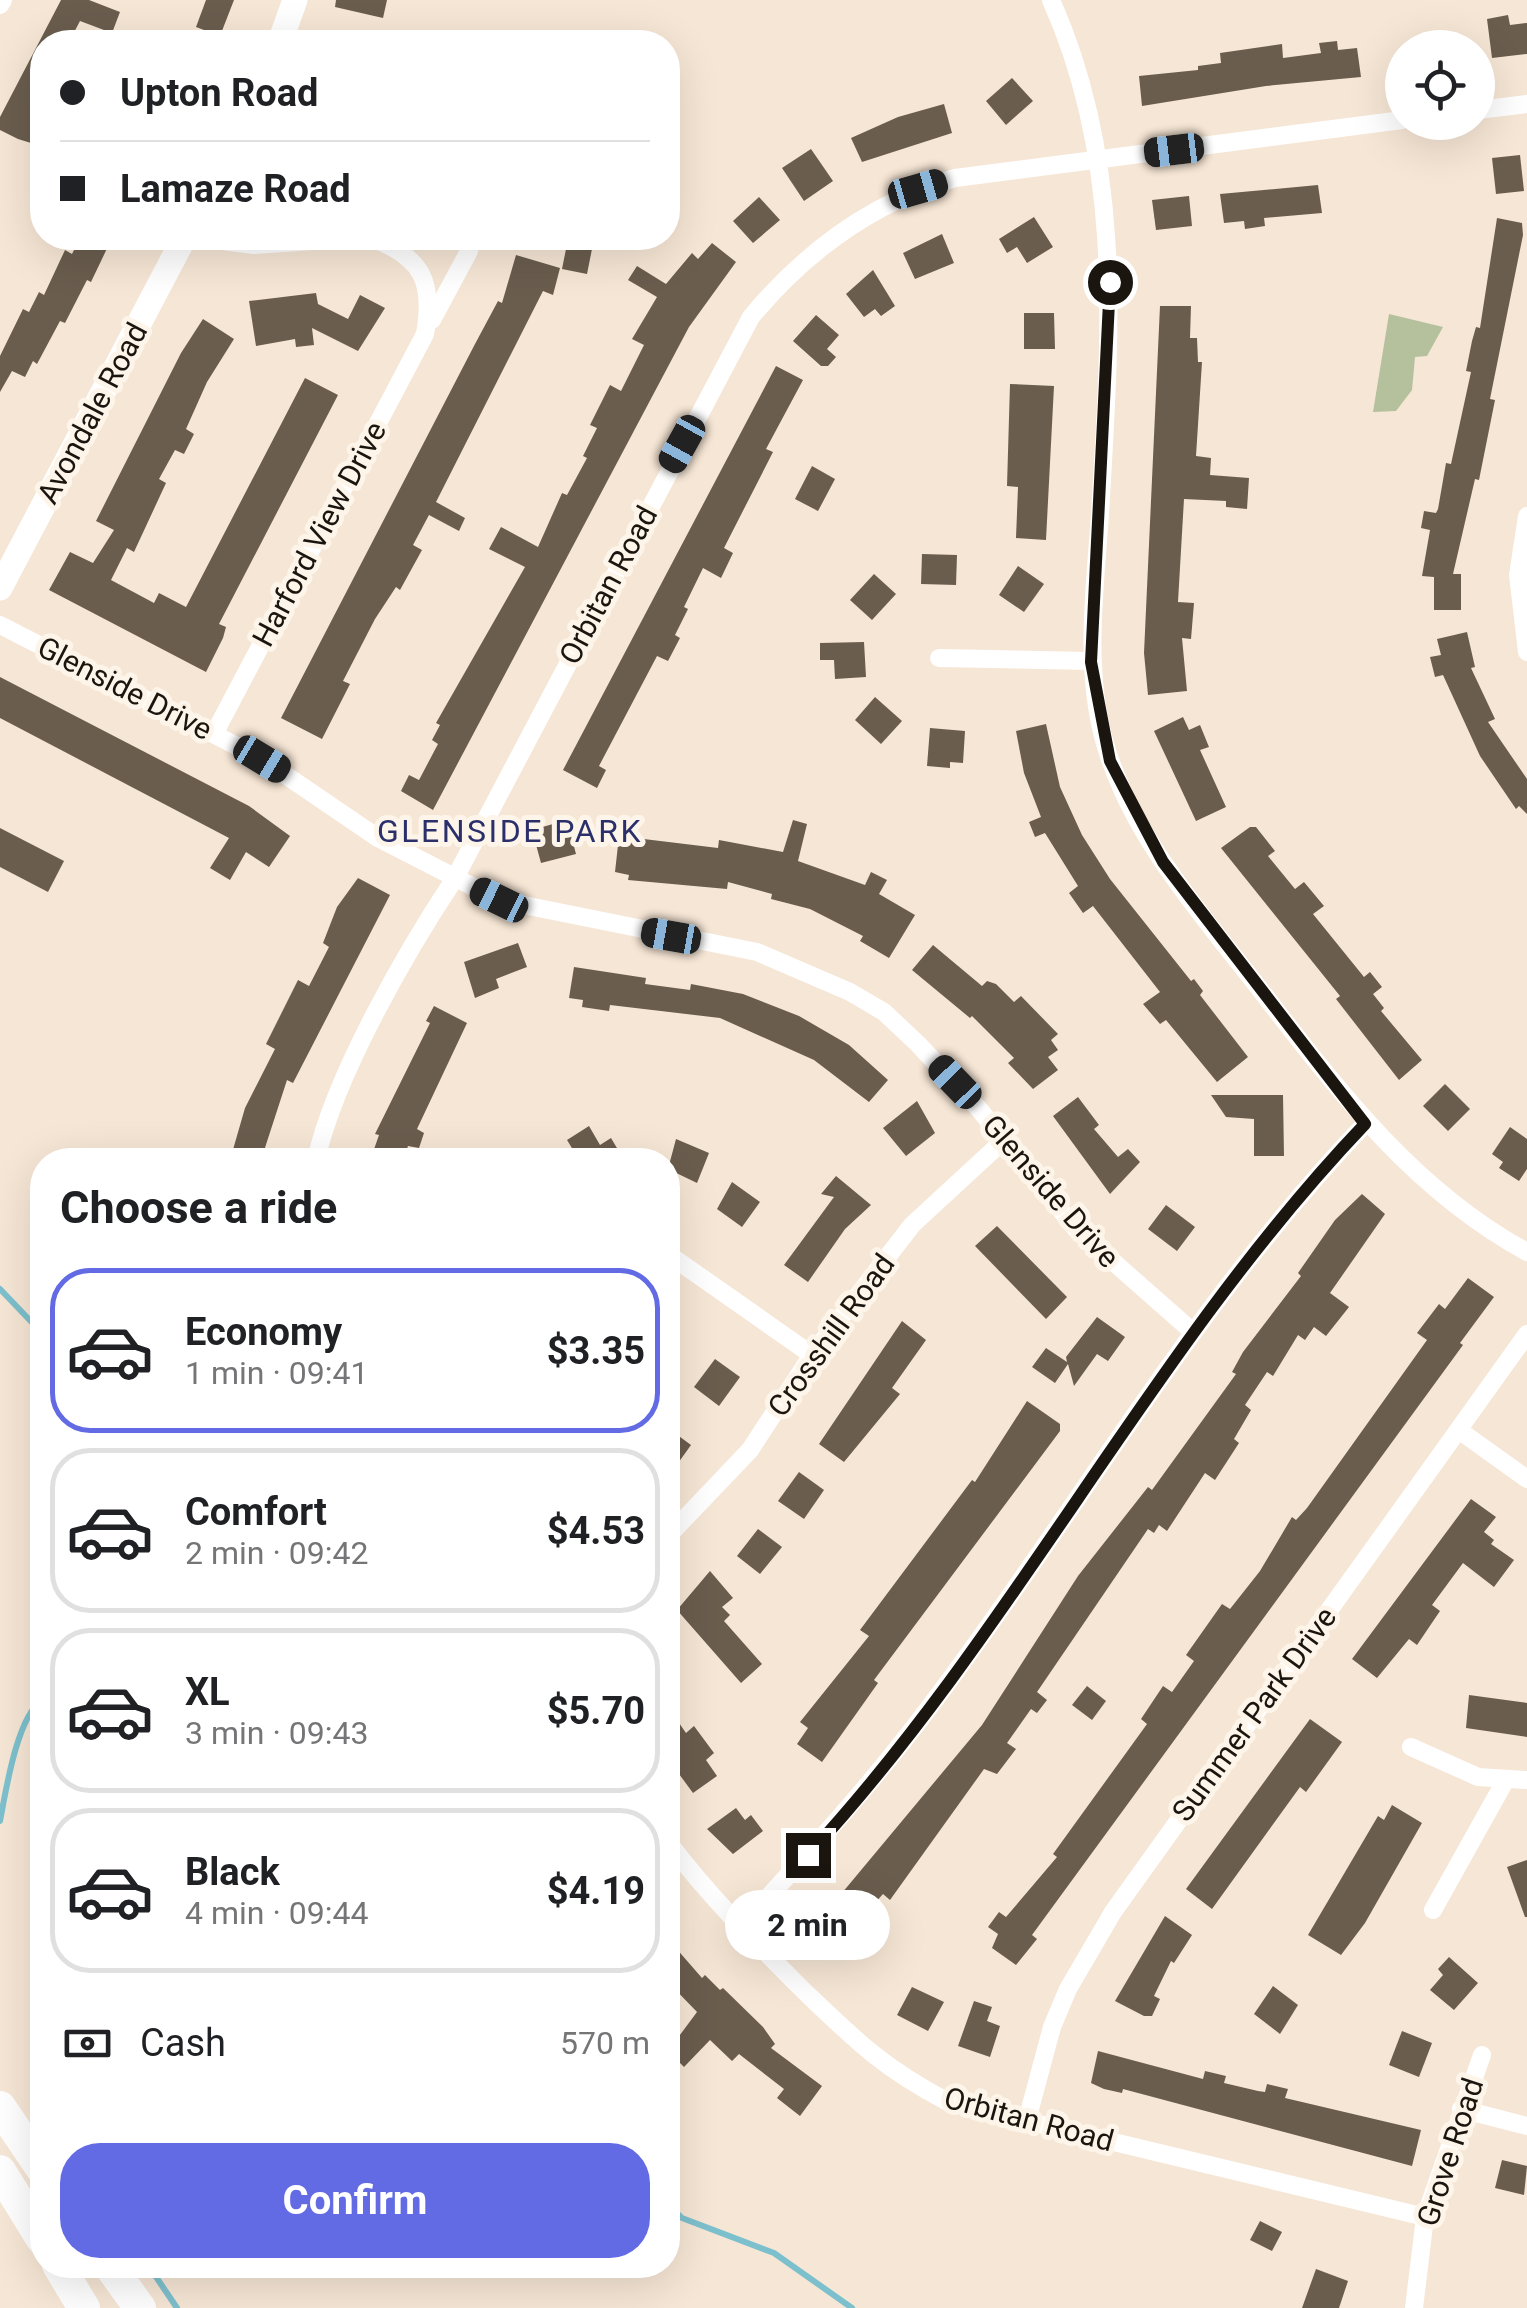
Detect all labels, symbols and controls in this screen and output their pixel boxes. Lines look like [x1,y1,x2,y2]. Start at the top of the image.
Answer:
map controls [1385,30,1495,140]
button: locate [1385,30,1495,140]
text: Upton Road [120,71,319,115]
car [1142,131,1206,169]
car [885,166,951,212]
text: Lamaze Road [120,167,351,211]
route start [1088,260,1133,305]
street label: Avondale Road [30,317,154,509]
car [654,410,710,478]
street label: Harford View Drive [245,416,393,652]
street label: Orbitan Road [552,500,664,670]
street label: Glenside Drive [32,629,218,747]
car [229,731,295,787]
district label: GLENSIDE PARK [377,812,643,850]
car [465,873,533,927]
car [639,916,703,956]
car [923,1050,987,1114]
street label: Glenside Drive [975,1108,1127,1274]
text: Choose a ride [60,1181,337,1234]
street label: Crosshill Road [760,1247,902,1423]
icon: car [65,1306,155,1396]
text: Economy [185,1310,342,1354]
text: $3.35 [547,1329,645,1373]
text: 1 min · 09:41 [185,1354,368,1392]
icon: car [65,1486,155,1576]
text: Comfort [185,1490,327,1534]
text: $4.53 [547,1509,645,1553]
text: 2 min · 09:42 [185,1534,368,1572]
street label: Summer Park Drive [1165,1600,1343,1828]
icon: car [65,1666,155,1756]
text: XL [185,1670,230,1714]
text: $5.70 [547,1689,645,1733]
text: 3 min · 09:43 [185,1714,368,1752]
route end [786,1833,831,1878]
icon: car [65,1846,155,1936]
text: Black [185,1850,280,1894]
text: $4.19 [547,1869,645,1913]
callout: 2 min [726,1890,890,1960]
text: 4 min · 09:44 [185,1894,368,1932]
text: 2 min [767,1906,848,1944]
icon: cash [60,2016,115,2071]
text: Cash [140,2021,226,2065]
text: 570 m [560,2024,650,2062]
street label: Grove Road [1410,2073,1490,2231]
street label: Orbitan Road [940,2080,1118,2158]
button: Confirm [60,2143,650,2258]

